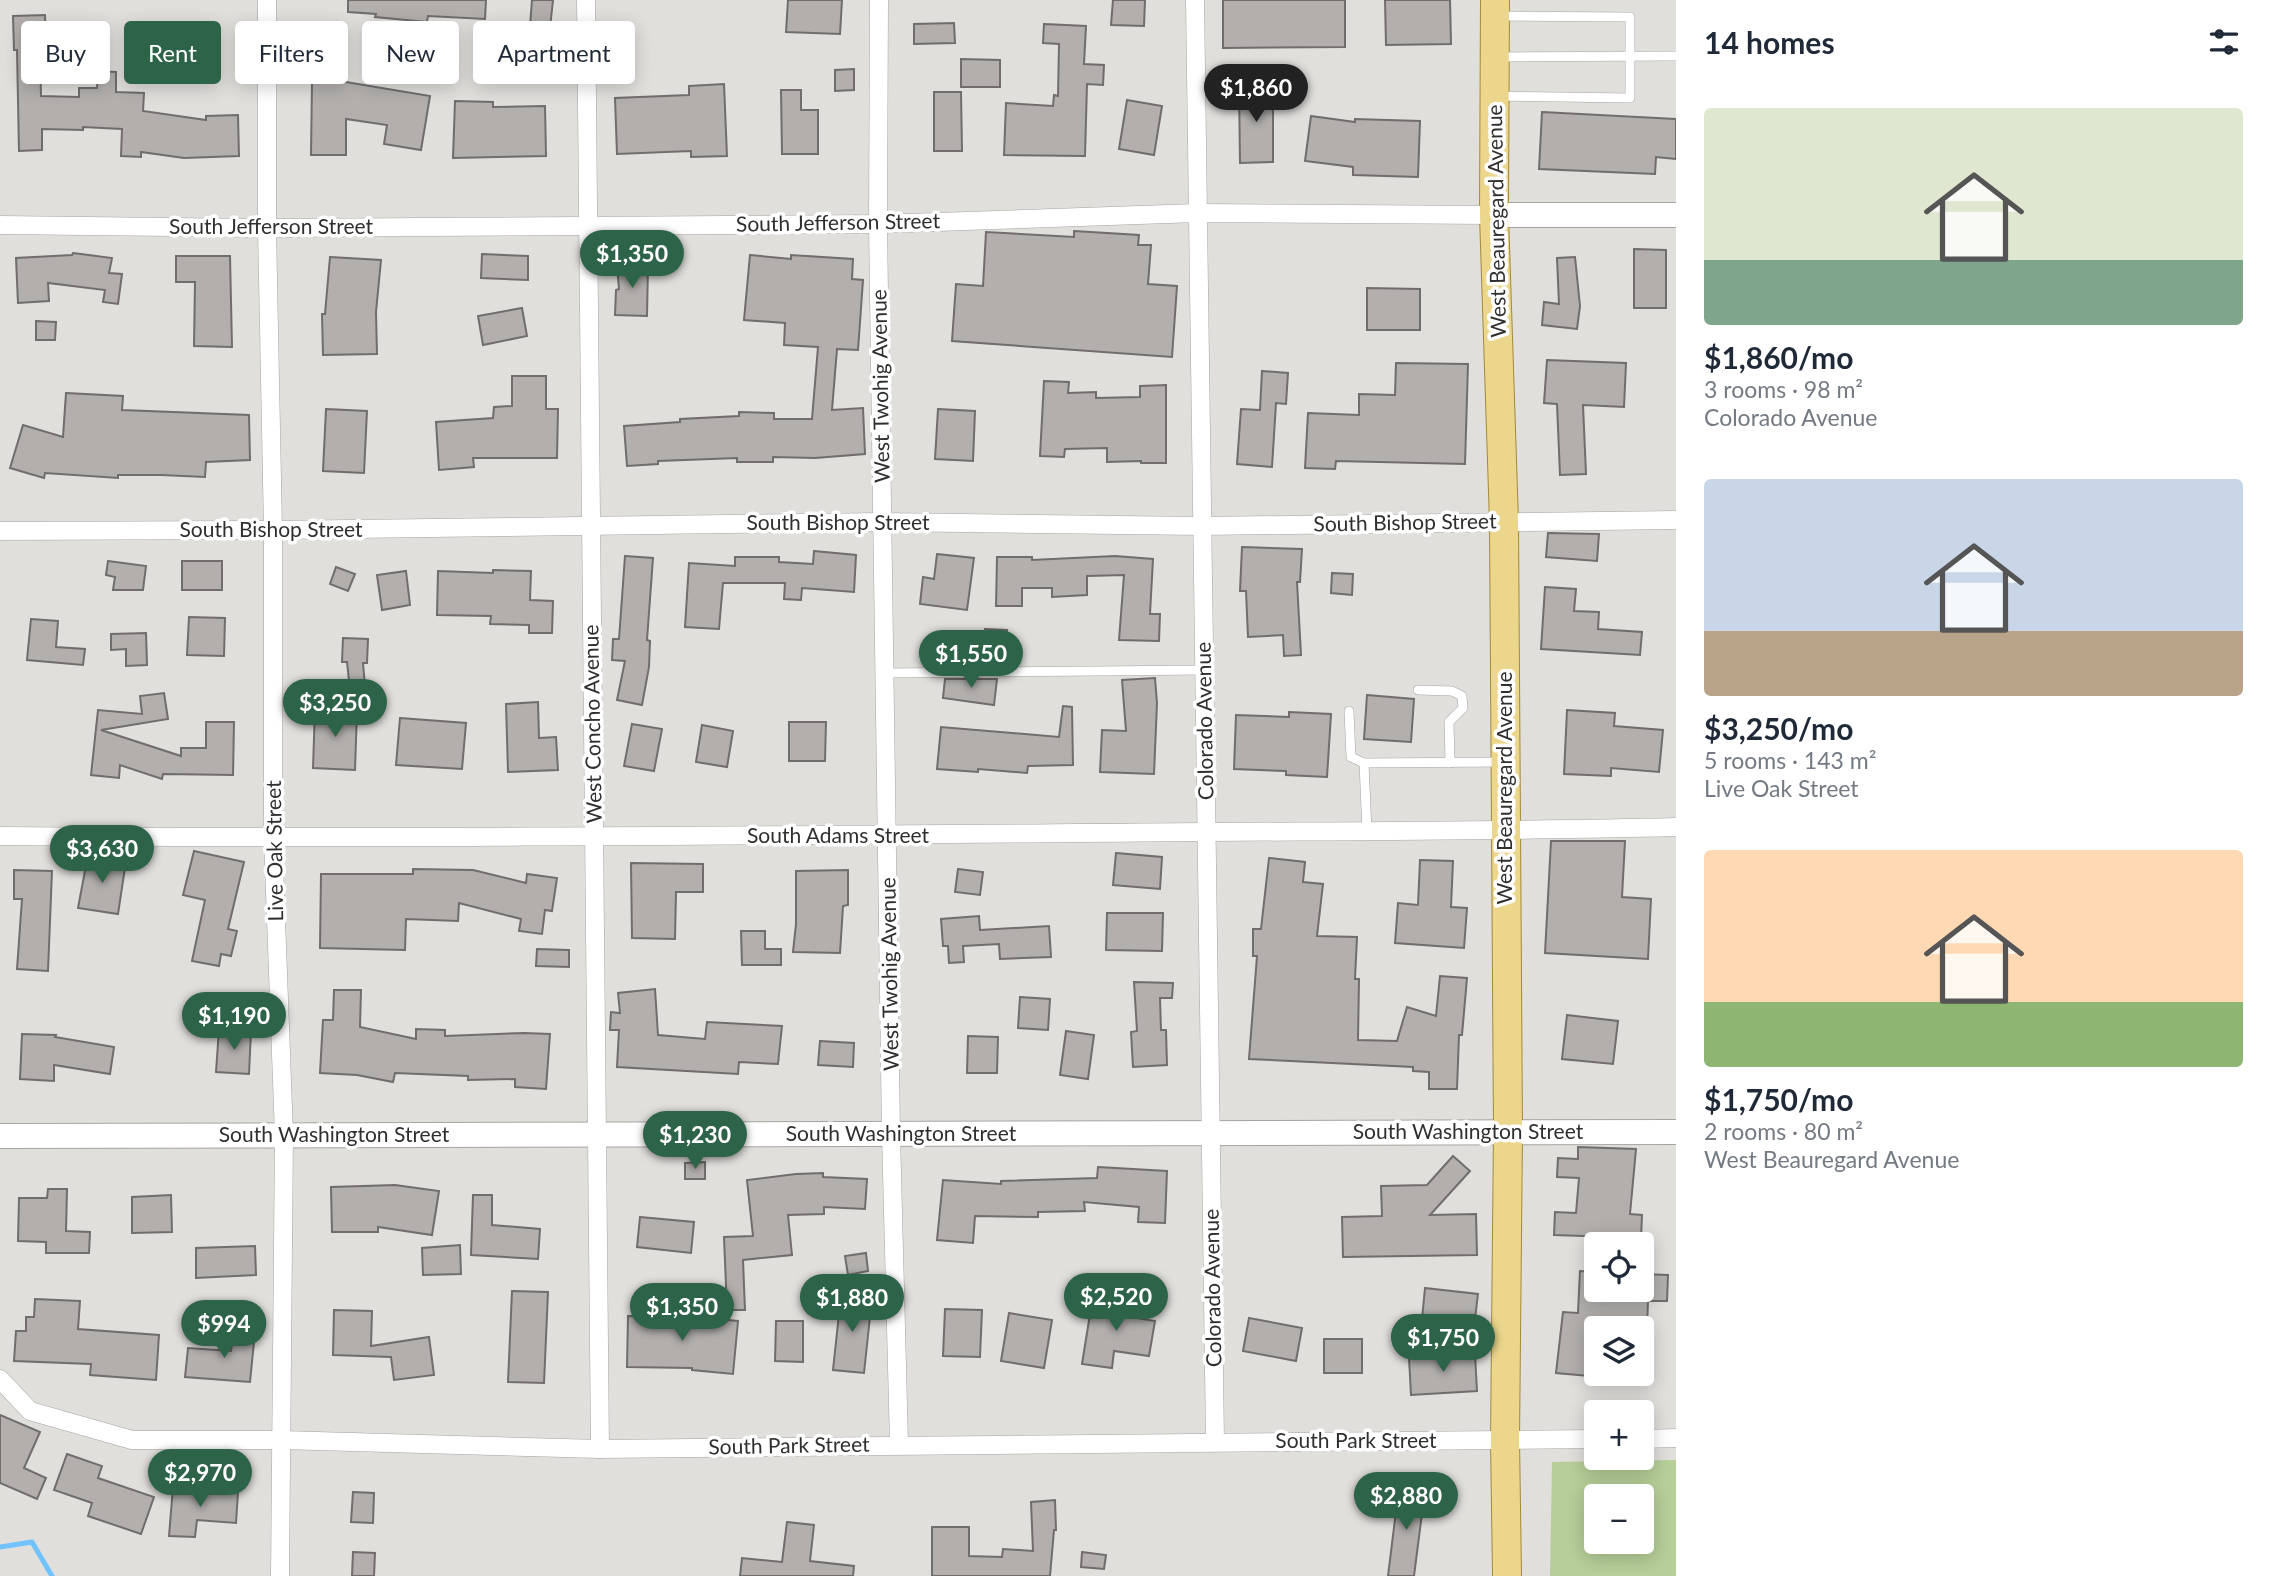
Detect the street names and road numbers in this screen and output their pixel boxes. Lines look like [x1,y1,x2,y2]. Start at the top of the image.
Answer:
street label: West Beauregard Avenue [1481,104,1510,338]
street label: South Jefferson Street [736,207,941,236]
street label: South Jefferson Street [169,213,374,238]
street label: West Twohig Avenue [865,289,894,483]
street label: South Bishop Street [1313,507,1497,536]
street label: South Bishop Street [746,509,930,534]
street label: South Bishop Street [179,516,363,541]
street label: West Concho Avenue [577,624,606,824]
street label: Colorado Avenue [1190,642,1217,800]
street label: West Beauregard Avenue [1491,671,1516,905]
street label: Live Oak Street [260,780,287,922]
street label: South Adams Street [747,822,930,847]
street label: West Twohig Avenue [874,877,903,1071]
street label: South Washington Street [1353,1118,1584,1143]
street label: South Washington Street [786,1120,1017,1145]
street label: South Washington Street [219,1121,450,1146]
street label: Colorado Avenue [1198,1209,1225,1367]
street label: South Park Street [1275,1427,1437,1452]
street label: South Park Street [708,1431,870,1458]

